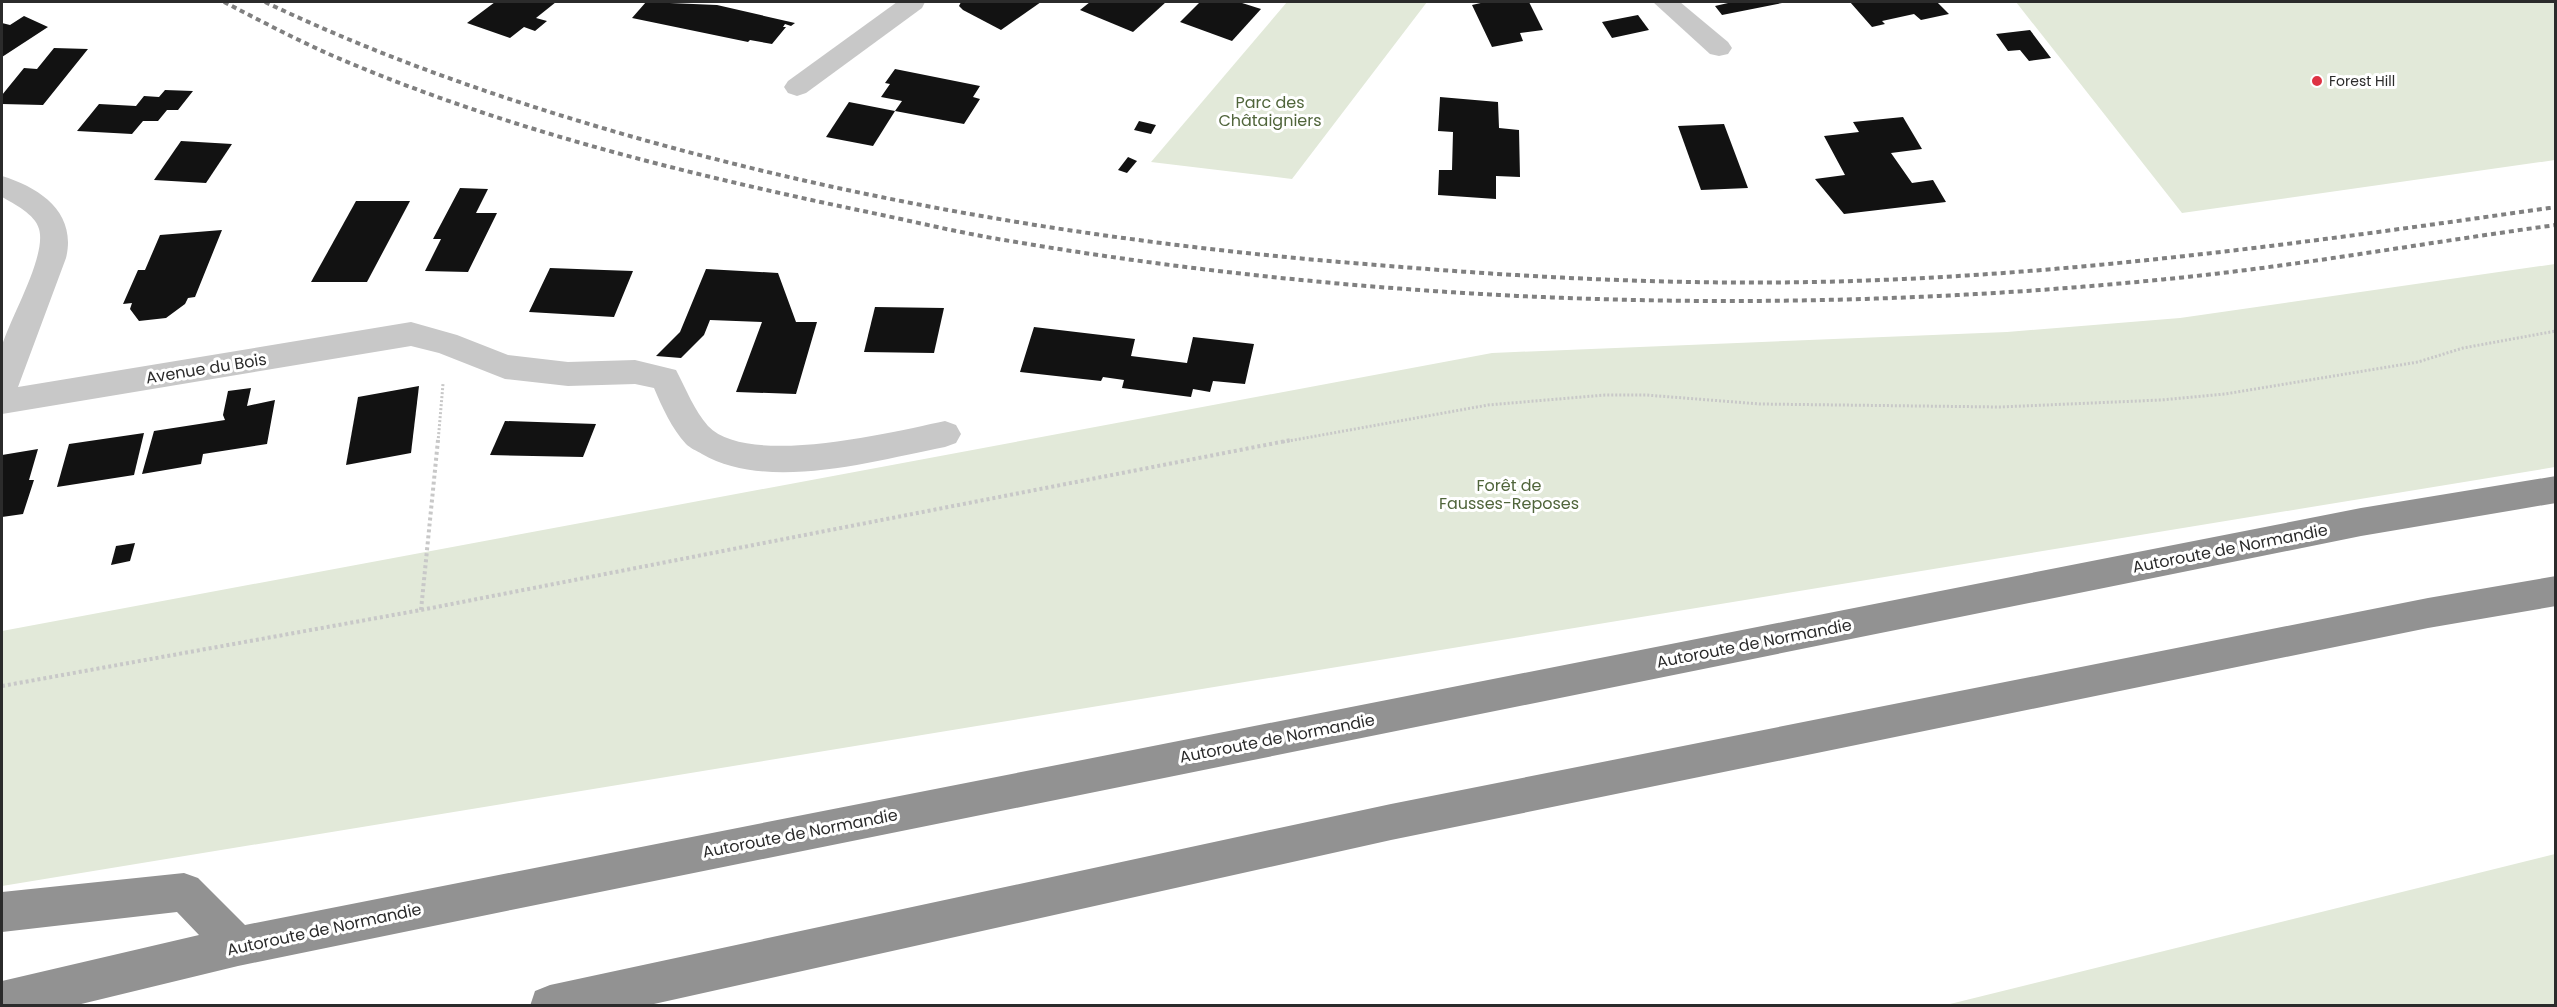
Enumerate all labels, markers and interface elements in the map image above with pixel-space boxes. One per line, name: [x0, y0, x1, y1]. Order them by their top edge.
place label: Forest Hill: [2329, 71, 2395, 91]
marker: Forest Hill: [2310, 74, 2324, 88]
park label: Parc des Châtaigniers: [1218, 91, 1322, 132]
street label: Avenue du Bois: [144, 348, 268, 389]
park label: Forêt de Fausses-Reposes: [1439, 474, 1579, 515]
street label: Autoroute de Normandie: [2131, 518, 2330, 579]
street label: Autoroute de Normandie: [1655, 613, 1854, 674]
street label: Autoroute de Normandie: [1178, 708, 1377, 769]
street label: Autoroute de Normandie: [701, 803, 900, 864]
street label: Autoroute de Normandie: [225, 898, 424, 961]

